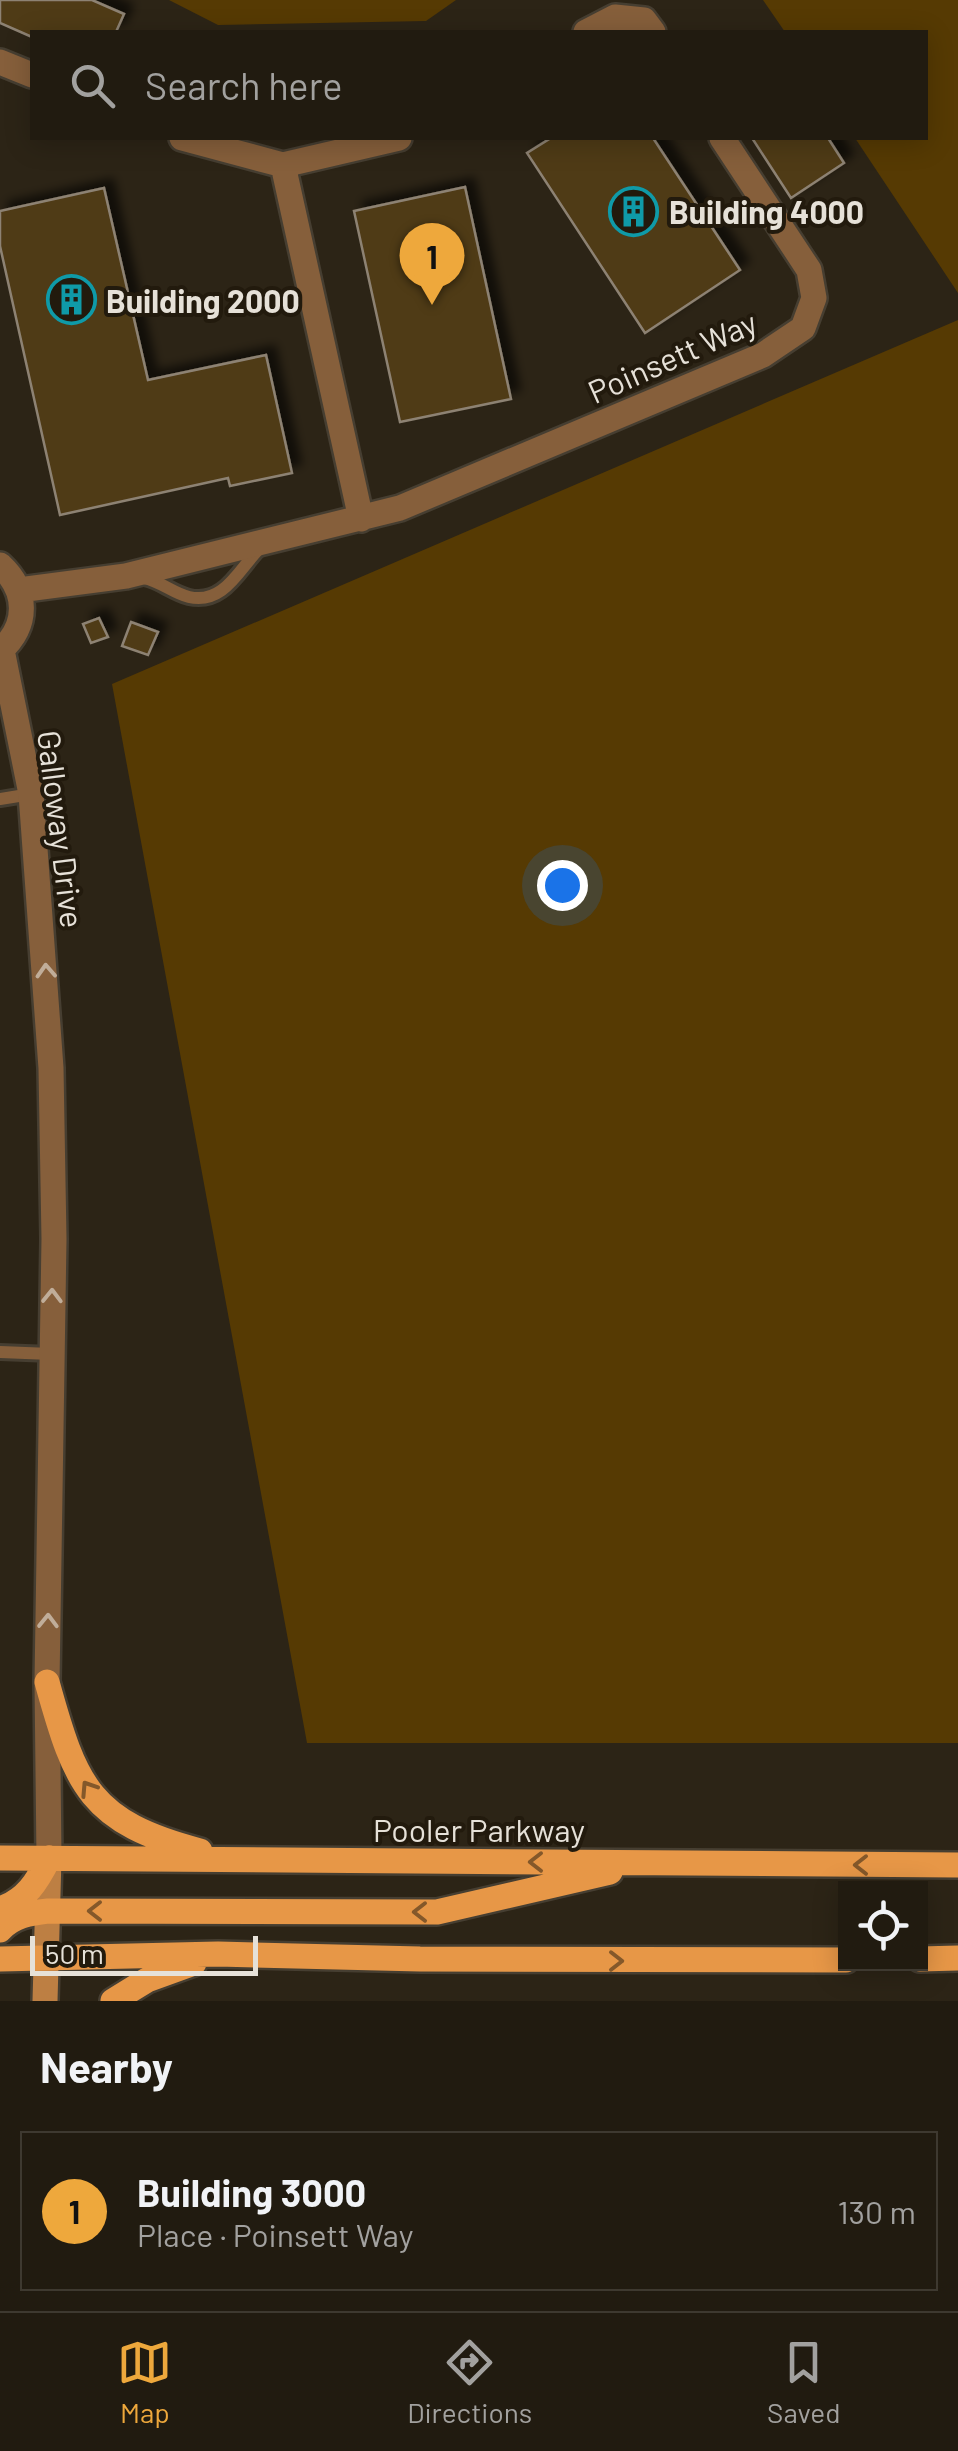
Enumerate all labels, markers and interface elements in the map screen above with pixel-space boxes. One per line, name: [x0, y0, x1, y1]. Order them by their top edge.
search box: [30, 30, 928, 140]
icon: search: [65, 58, 120, 113]
text: Search here: [145, 62, 343, 108]
building icon: Building 4000: [608, 185, 660, 237]
place label: Building 4000: [669, 192, 864, 230]
pin: 1: [400, 222, 464, 305]
building icon: Building 2000: [45, 274, 97, 326]
place label: Building 2000: [106, 281, 300, 319]
street label: Poinsett Way: [582, 302, 762, 410]
street label: Galloway Drive: [31, 728, 93, 930]
your location: [537, 860, 588, 911]
one-way arrow: [36, 963, 57, 979]
one-way arrow: [42, 1287, 63, 1303]
one-way arrow: [37, 1612, 59, 1628]
one-way arrow: [82, 1780, 101, 1798]
street label: Pooler Parkway: [373, 1810, 585, 1848]
one-way arrow: [527, 1851, 542, 1873]
one-way arrow: [852, 1854, 868, 1875]
map controls: [838, 1881, 928, 1971]
button: locate: [838, 1881, 928, 1971]
one-way arrow: [86, 1900, 102, 1922]
one-way arrow: [411, 1901, 426, 1923]
scale bar: [30, 1931, 258, 1976]
text: 50 m: [45, 1936, 104, 1970]
one-way arrow: [608, 1950, 624, 1972]
text: Nearby: [40, 2041, 173, 2091]
text: Building 3000: [137, 2169, 366, 2215]
text: 1: [69, 2192, 80, 2230]
text: 130 m: [837, 2192, 916, 2230]
text: Place · Poinsett Way: [137, 2215, 413, 2253]
tab: Map: [117, 2335, 172, 2429]
tab: Directions: [407, 2335, 532, 2429]
tab: Saved: [767, 2335, 841, 2429]

